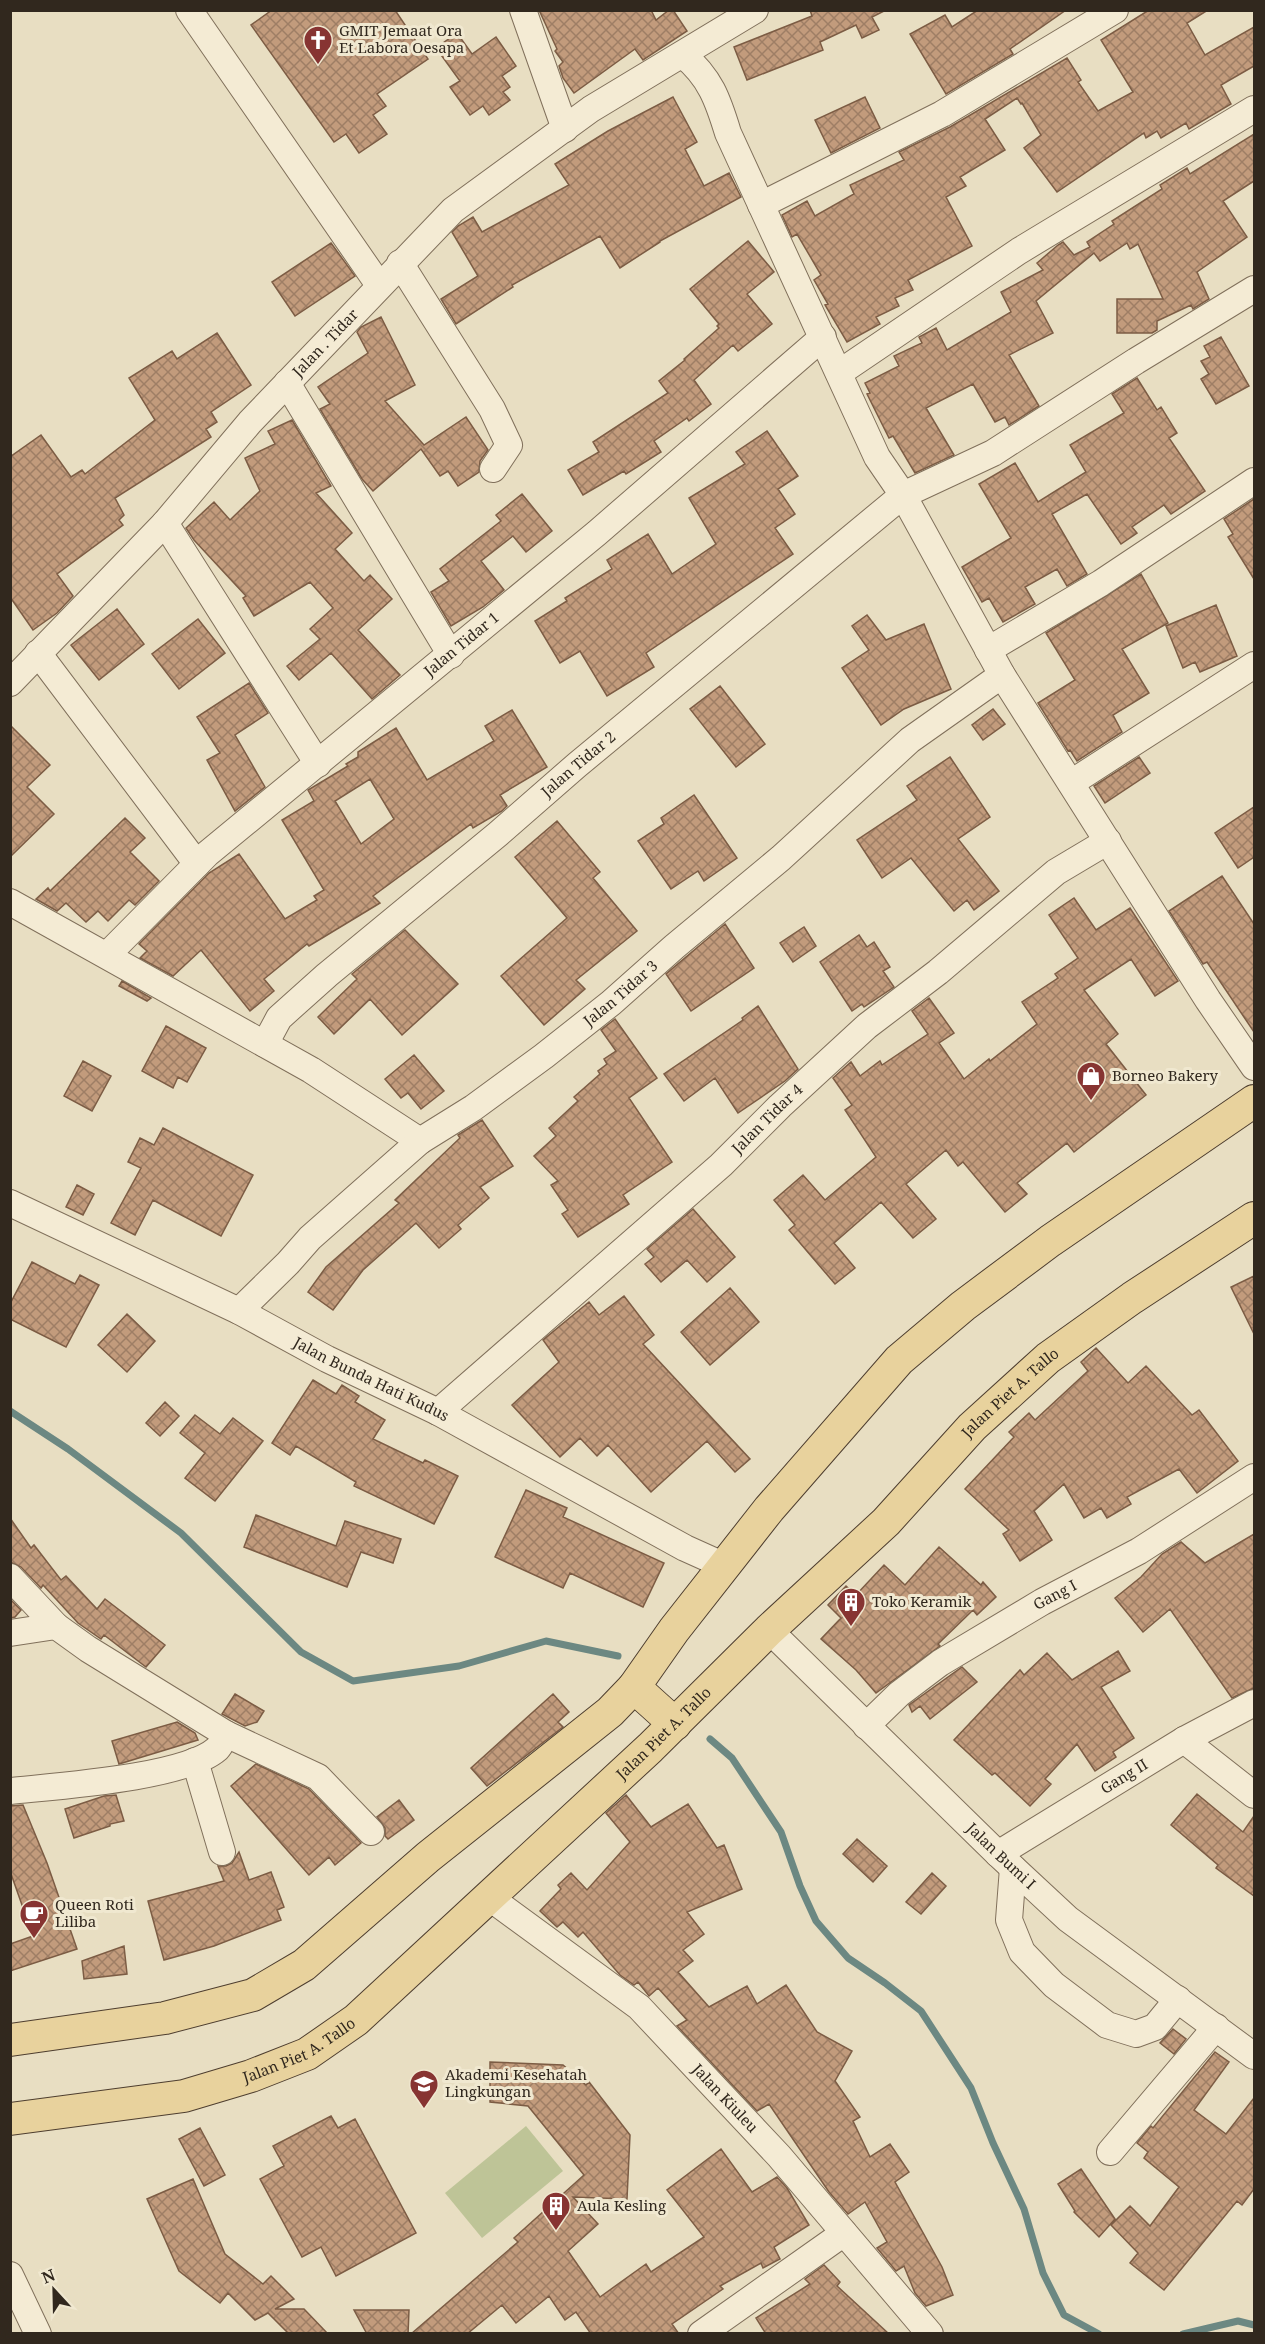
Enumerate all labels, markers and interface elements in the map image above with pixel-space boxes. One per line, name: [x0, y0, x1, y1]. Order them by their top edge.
place label: GMIT Jemaat Ora Et Labora Oesapa: [339, 20, 464, 57]
church icon: GMIT Jemaat Ora Et Labora Oesapa: [302, 24, 334, 66]
street label: Jalan . Tidar: [287, 304, 362, 381]
street label: Jalan Tidar 1: [419, 607, 503, 681]
street label: Jalan Tidar 2: [536, 726, 619, 802]
street label: Jalan Tidar 3: [578, 955, 661, 1031]
shop icon: Borneo Bakery: [1075, 1060, 1107, 1102]
place label: Borneo Bakery: [1112, 1065, 1219, 1085]
street label: Jalan Tidar 4: [726, 1079, 807, 1158]
street label: Jalan Bunda Hati Kudus: [290, 1331, 453, 1425]
street label: Jalan Piet A. Tallo: [956, 1343, 1062, 1442]
street label: Gang I: [1029, 1575, 1080, 1614]
building icon: Toko Keramik: [835, 1586, 867, 1628]
place label: Toko Keramik: [872, 1591, 972, 1611]
street label: Jalan Piet A. Tallo: [611, 1682, 715, 1784]
street label: Gang II: [1096, 1754, 1151, 1798]
street label: Jalan Bumi I: [962, 1817, 1041, 1893]
place label: Queen Roti Liliba: [55, 1894, 134, 1931]
cafe icon: Queen Roti Liliba: [18, 1898, 50, 1940]
street label: Jalan Piet A. Tallo: [239, 2013, 359, 2087]
street label: Jalan Kiuleu: [688, 2058, 763, 2137]
place label: Akademi Kesehatah Lingkungan: [445, 2064, 588, 2101]
school or university icon: Akademi Kesehatah Lingkungan: [408, 2068, 440, 2110]
building icon: Aula Kesling: [540, 2190, 572, 2232]
place label: Aula Kesling: [577, 2195, 666, 2215]
north arrow: [24, 2260, 84, 2320]
text: N: [38, 2263, 59, 2289]

